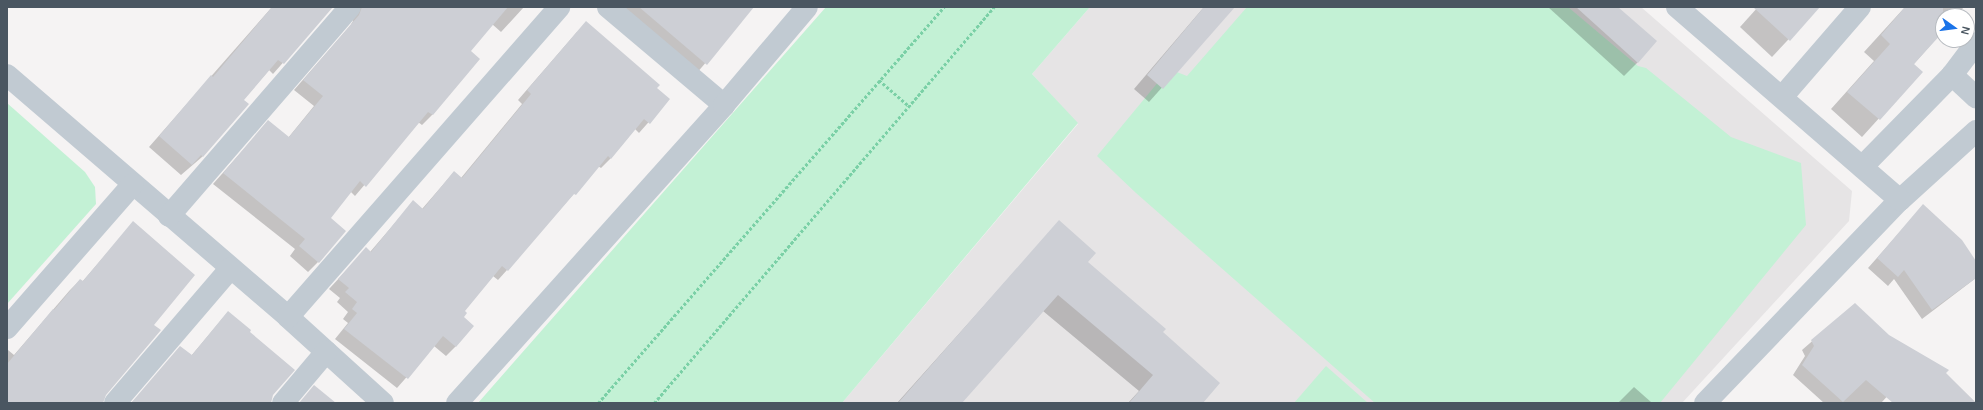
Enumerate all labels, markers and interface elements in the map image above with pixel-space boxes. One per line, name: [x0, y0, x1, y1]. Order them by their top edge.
north arrow: [1935, 8, 1975, 48]
text: N: [1959, 25, 1972, 36]

